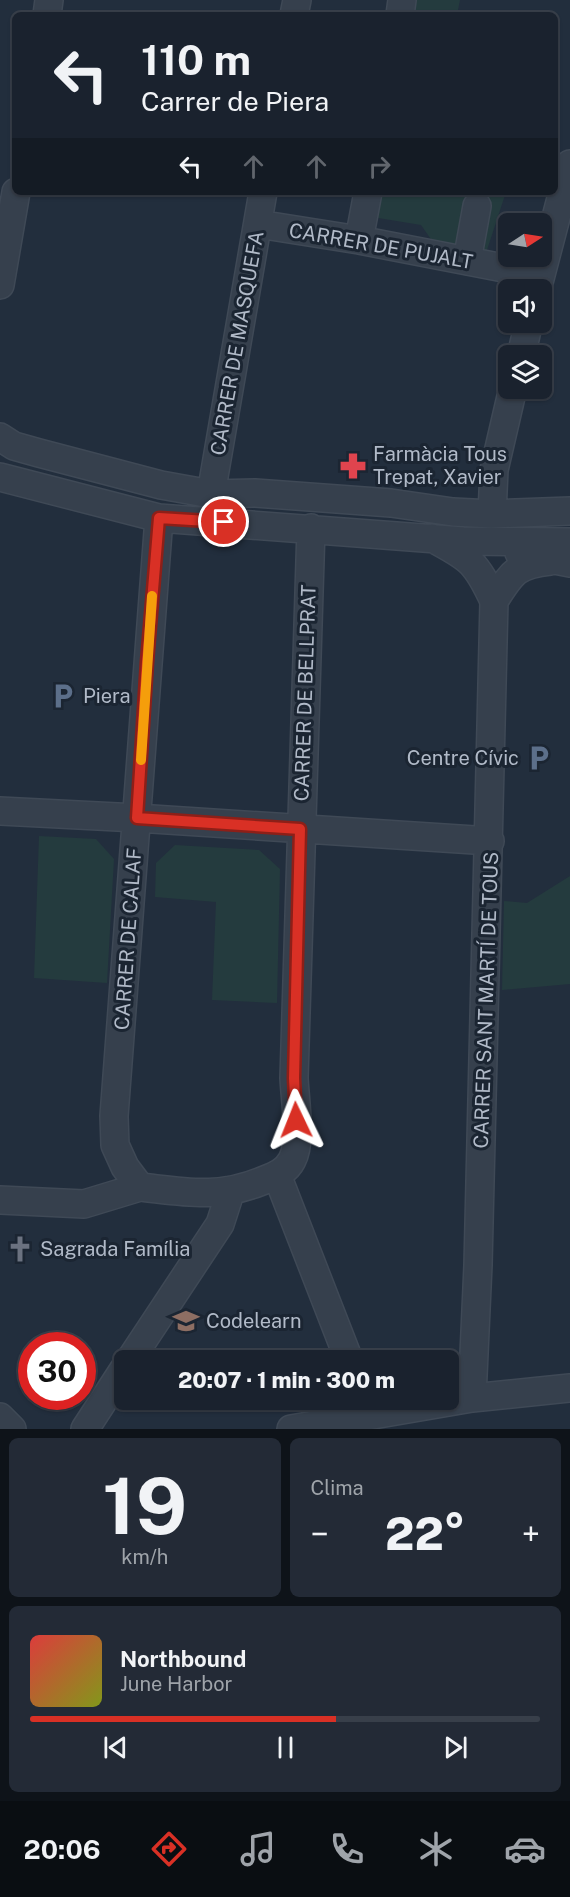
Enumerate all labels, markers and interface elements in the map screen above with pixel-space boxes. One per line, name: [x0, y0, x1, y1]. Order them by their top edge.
text: 110 m: [141, 35, 251, 84]
icon: left: [42, 36, 120, 114]
text: Carrer de Piera: [141, 85, 329, 117]
icon: left: [174, 150, 207, 183]
icon: ahead: [237, 150, 270, 183]
icon: ahead: [300, 150, 333, 183]
icon: right: [363, 150, 396, 183]
north arrow: [498, 213, 552, 267]
map controls: [498, 213, 552, 399]
street label: CARRER DE PUJALT: [287, 218, 475, 274]
street label: CARRER DE MASQUEFA: [205, 229, 269, 457]
button: sound: [498, 279, 552, 333]
button: layers: [498, 345, 552, 399]
place label: Farmàcia Tous Trepat, Xavier: [373, 442, 507, 489]
pharmacy icon: Farmàcia Tous Trepat, Xavier: [338, 451, 368, 481]
pin: [198, 496, 249, 547]
icon: arrive: [207, 505, 240, 538]
street label: CARRER DE BELLPRAT: [289, 584, 321, 802]
parking icon: Piera: [48, 681, 78, 711]
place label: Piera: [83, 684, 131, 708]
parking icon: Centre Cívic: [524, 743, 554, 773]
place label: Centre Cívic: [407, 746, 519, 770]
street label: CARRER DE CALAF: [110, 847, 146, 1031]
street label: CARRER SANT MARTÍ DE TOUS: [468, 851, 503, 1149]
position arrow: [264, 1088, 328, 1152]
church icon: Sagrada Família: [5, 1234, 35, 1264]
place label: Sagrada Família: [40, 1237, 190, 1261]
school or university icon: Codelearn: [171, 1306, 201, 1336]
place label: Codelearn: [206, 1309, 301, 1333]
speed limit sign: 30: [18, 1332, 96, 1410]
text: 20:07 · 1 min · 300 m: [178, 1367, 395, 1393]
text: 19: [102, 1460, 187, 1552]
text: Clima: [311, 1476, 364, 1500]
text: 22°: [385, 1507, 465, 1560]
text: −: [311, 1515, 329, 1553]
text: +: [522, 1515, 540, 1553]
text: km/h: [121, 1545, 168, 1569]
text: Northbound: [120, 1646, 246, 1672]
text: June Harbor: [120, 1672, 232, 1696]
icon: previous: [99, 1731, 132, 1764]
icon: pause: [269, 1731, 302, 1764]
icon: next: [439, 1731, 472, 1764]
icon: directions: [148, 1828, 190, 1870]
icon: music: [237, 1828, 279, 1870]
icon: phone: [326, 1828, 368, 1870]
icon: climate: [415, 1828, 457, 1870]
icon: car: [504, 1828, 546, 1870]
text: 20:06: [24, 1833, 101, 1865]

